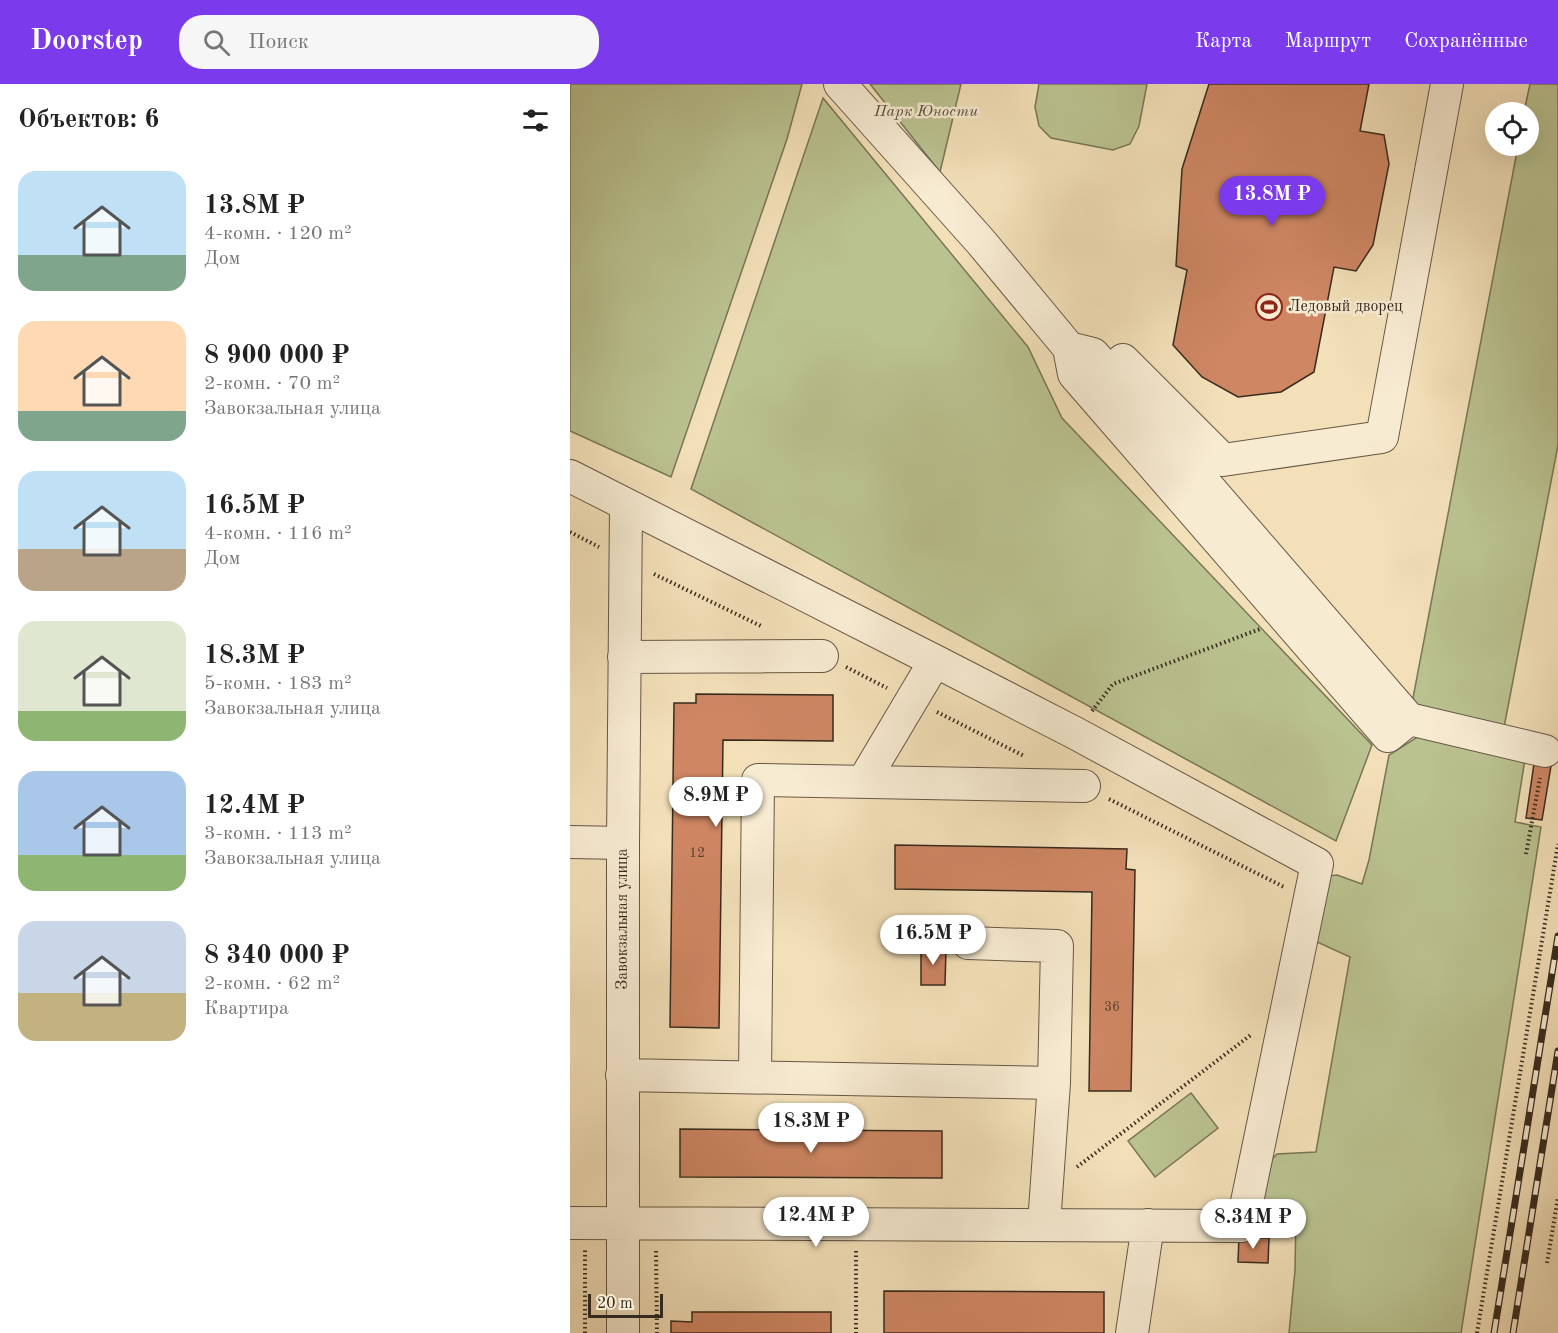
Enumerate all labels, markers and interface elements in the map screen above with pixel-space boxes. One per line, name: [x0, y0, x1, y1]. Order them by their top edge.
search box: [179, 15, 599, 69]
icon: search: [200, 26, 233, 59]
text: Doorstep: [30, 28, 143, 56]
text: Поиск: [248, 31, 309, 53]
text: Карта: [1195, 31, 1252, 52]
text: Маршрут: [1285, 31, 1371, 52]
text: Сохранённые: [1404, 31, 1528, 52]
map controls: [1485, 102, 1539, 156]
button: locate: [1485, 102, 1539, 156]
icon: filters: [519, 104, 552, 137]
park label: Парк Юности: [873, 104, 978, 120]
text: Объектов: 6: [18, 107, 159, 133]
pin: 13.8M ₽: [1217, 176, 1327, 227]
text: 13.8M ₽: [1233, 185, 1311, 205]
text: 13.8M ₽: [204, 193, 305, 219]
icon: home: [66, 195, 138, 267]
text: 4-комн. · 120 m²: [204, 224, 352, 244]
text: Дом: [204, 249, 240, 269]
sports icon: Ледовый дворец: [1254, 292, 1284, 322]
place label: Ледовый дворец: [1288, 299, 1403, 315]
text: 8 900 000 ₽: [204, 343, 350, 369]
icon: home: [66, 345, 138, 417]
text: 2-комн. · 70 m²: [204, 374, 340, 394]
text: Завокзальная улица: [204, 399, 381, 419]
text: 16.5M ₽: [204, 493, 305, 519]
icon: home: [66, 495, 138, 567]
text: 4-комн. · 116 m²: [204, 524, 352, 544]
text: Дом: [204, 549, 240, 569]
text: 18.3M ₽: [204, 643, 305, 669]
icon: home: [66, 645, 138, 717]
text: 5-комн. · 183 m²: [204, 674, 352, 694]
text: Завокзальная улица: [204, 699, 381, 719]
pin: 8.9M ₽: [667, 777, 765, 828]
text: 8.9M ₽: [683, 786, 749, 806]
text: 12.4M ₽: [204, 793, 305, 819]
icon: home: [66, 795, 138, 867]
text: 3-комн. · 113 m²: [204, 824, 352, 844]
house number: 12: [689, 846, 705, 860]
street label: Завокзальная улица: [615, 848, 631, 990]
text: Завокзальная улица: [204, 849, 381, 869]
pin: 16.5M ₽: [878, 915, 988, 966]
text: 16.5M ₽: [894, 924, 972, 944]
text: 8 340 000 ₽: [204, 943, 350, 969]
icon: home: [66, 945, 138, 1017]
text: 2-комн. · 62 m²: [204, 974, 340, 994]
text: Квартира: [204, 999, 289, 1019]
house number: 36: [1104, 1000, 1120, 1014]
pin: 18.3M ₽: [756, 1103, 866, 1154]
text: 18.3M ₽: [772, 1112, 850, 1132]
pin: 12.4M ₽: [761, 1197, 871, 1248]
pin: 8.34M ₽: [1198, 1199, 1308, 1250]
text: 12.4M ₽: [777, 1206, 855, 1226]
text: 8.34M ₽: [1214, 1208, 1292, 1228]
scale bar: [588, 1291, 663, 1318]
text: 20 m: [597, 1296, 633, 1312]

